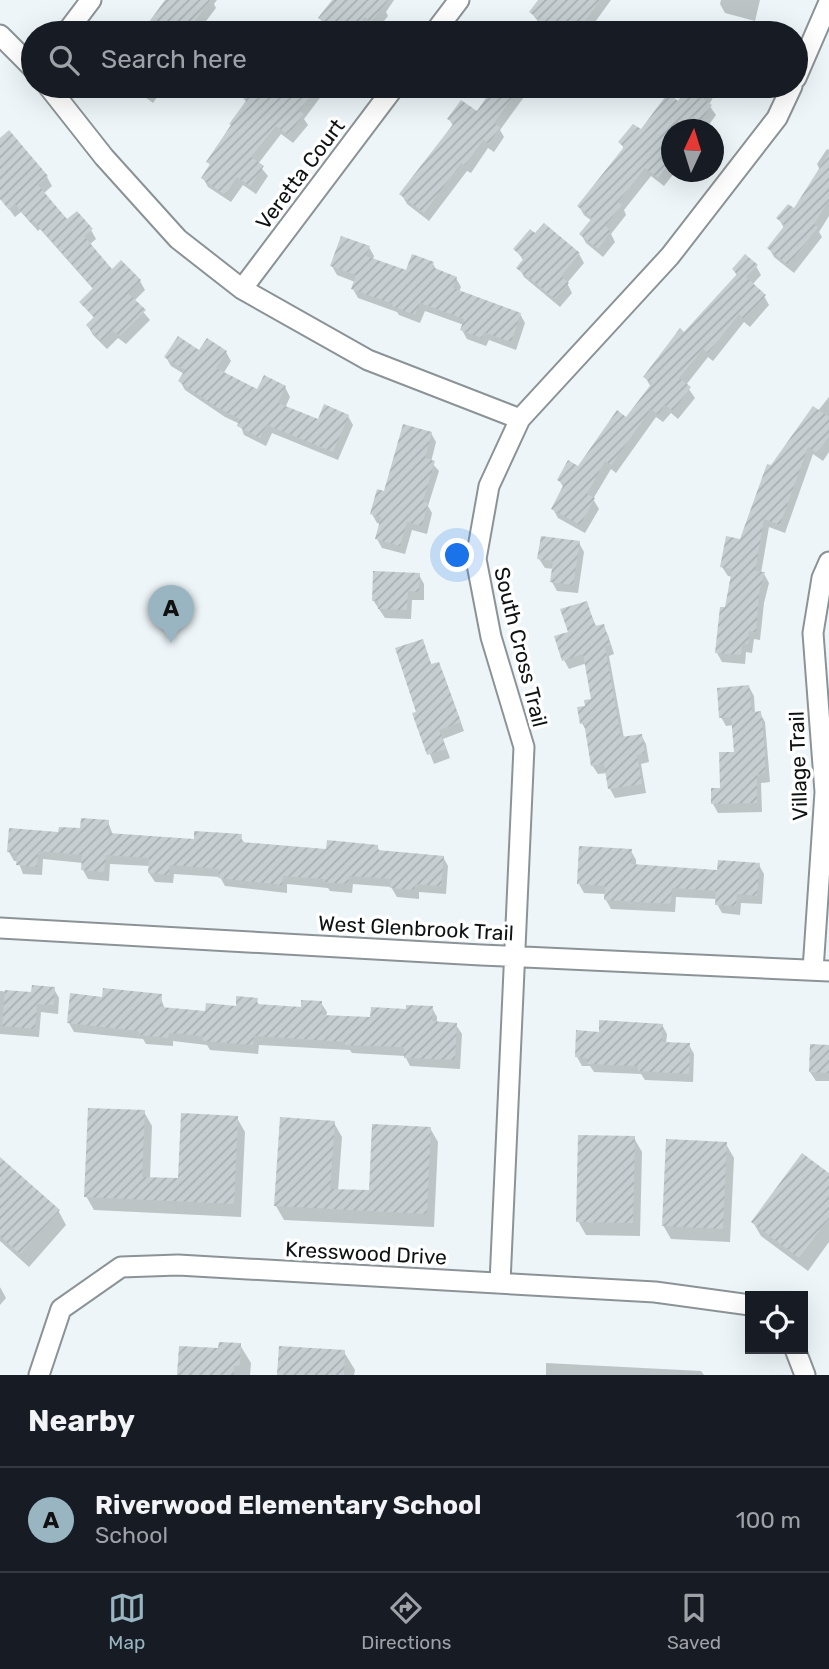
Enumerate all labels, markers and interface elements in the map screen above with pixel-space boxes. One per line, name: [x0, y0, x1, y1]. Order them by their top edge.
search box: [21, 21, 808, 98]
icon: search: [45, 41, 83, 79]
text: Search here: [101, 44, 247, 75]
street label: Veretta Court: [250, 114, 350, 234]
north arrow: [661, 119, 724, 182]
your location: [440, 538, 474, 572]
street label: South Cross Trail: [489, 565, 553, 729]
pin: A: [148, 585, 194, 643]
street label: Village Trail: [784, 711, 812, 821]
street label: West Glenbrook Trail: [318, 910, 514, 946]
street label: Kresswood Drive: [284, 1236, 448, 1270]
map controls: [745, 1291, 808, 1354]
button: locate: [745, 1291, 808, 1354]
text: Nearby: [28, 1403, 135, 1439]
text: Riverwood Elementary School: [95, 1490, 481, 1521]
text: A: [43, 1506, 59, 1534]
text: 100 m: [736, 1506, 801, 1534]
text: School: [95, 1521, 168, 1549]
tab: Map: [108, 1589, 146, 1654]
tab: Directions: [361, 1589, 451, 1654]
tab: Saved: [667, 1589, 721, 1654]

